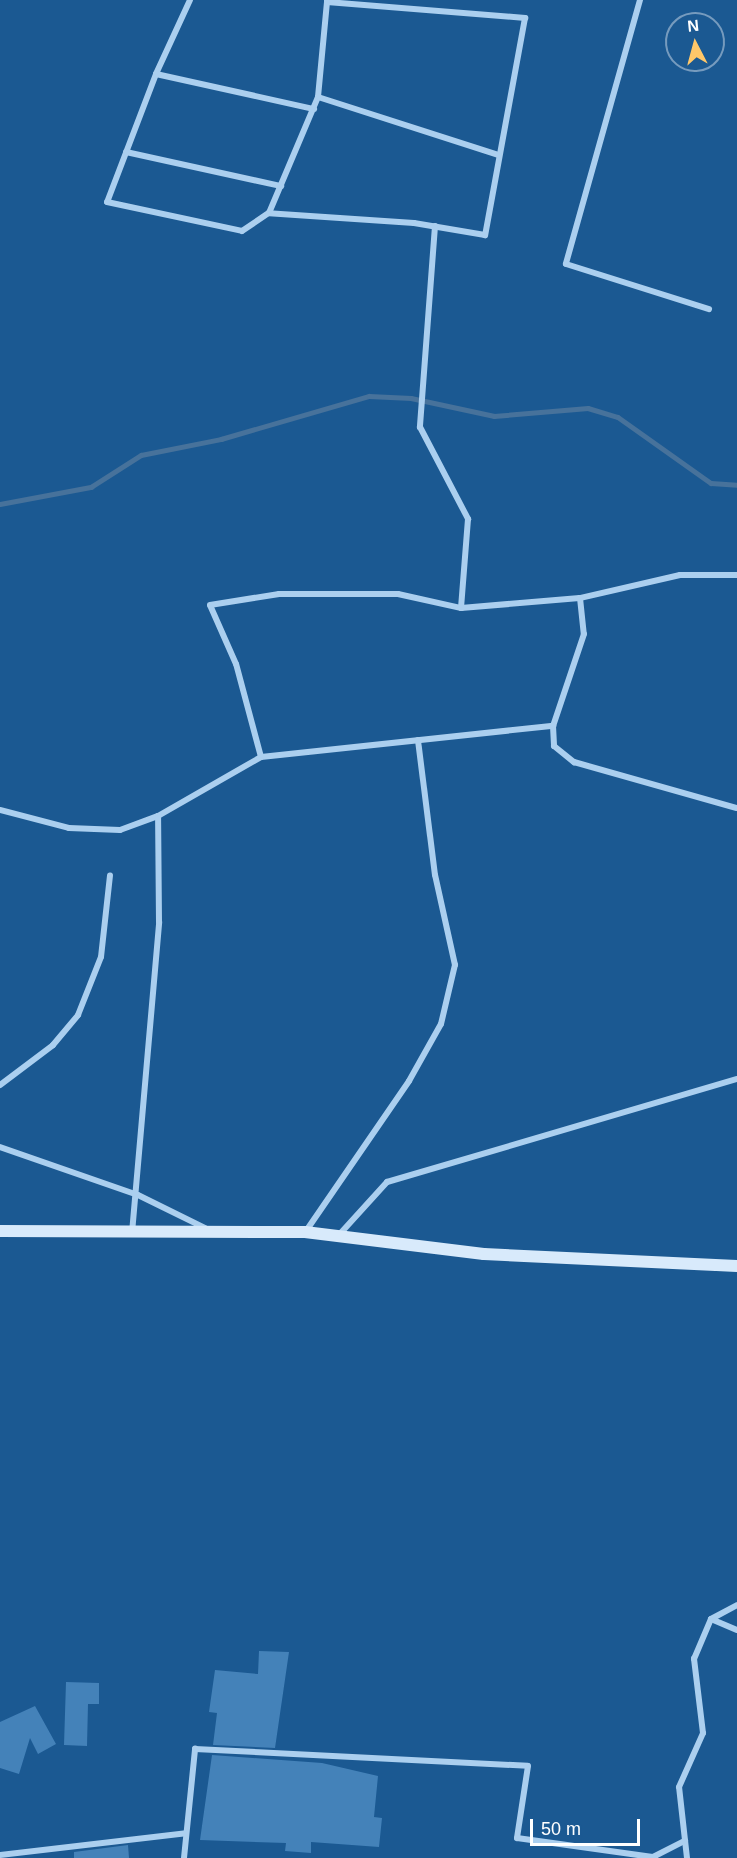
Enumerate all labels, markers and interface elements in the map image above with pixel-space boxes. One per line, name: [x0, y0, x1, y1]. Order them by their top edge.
north arrow: [665, 12, 725, 72]
text: N: [687, 17, 700, 35]
scale bar: [533, 1807, 642, 1845]
text: 50 m: [541, 1819, 581, 1839]

